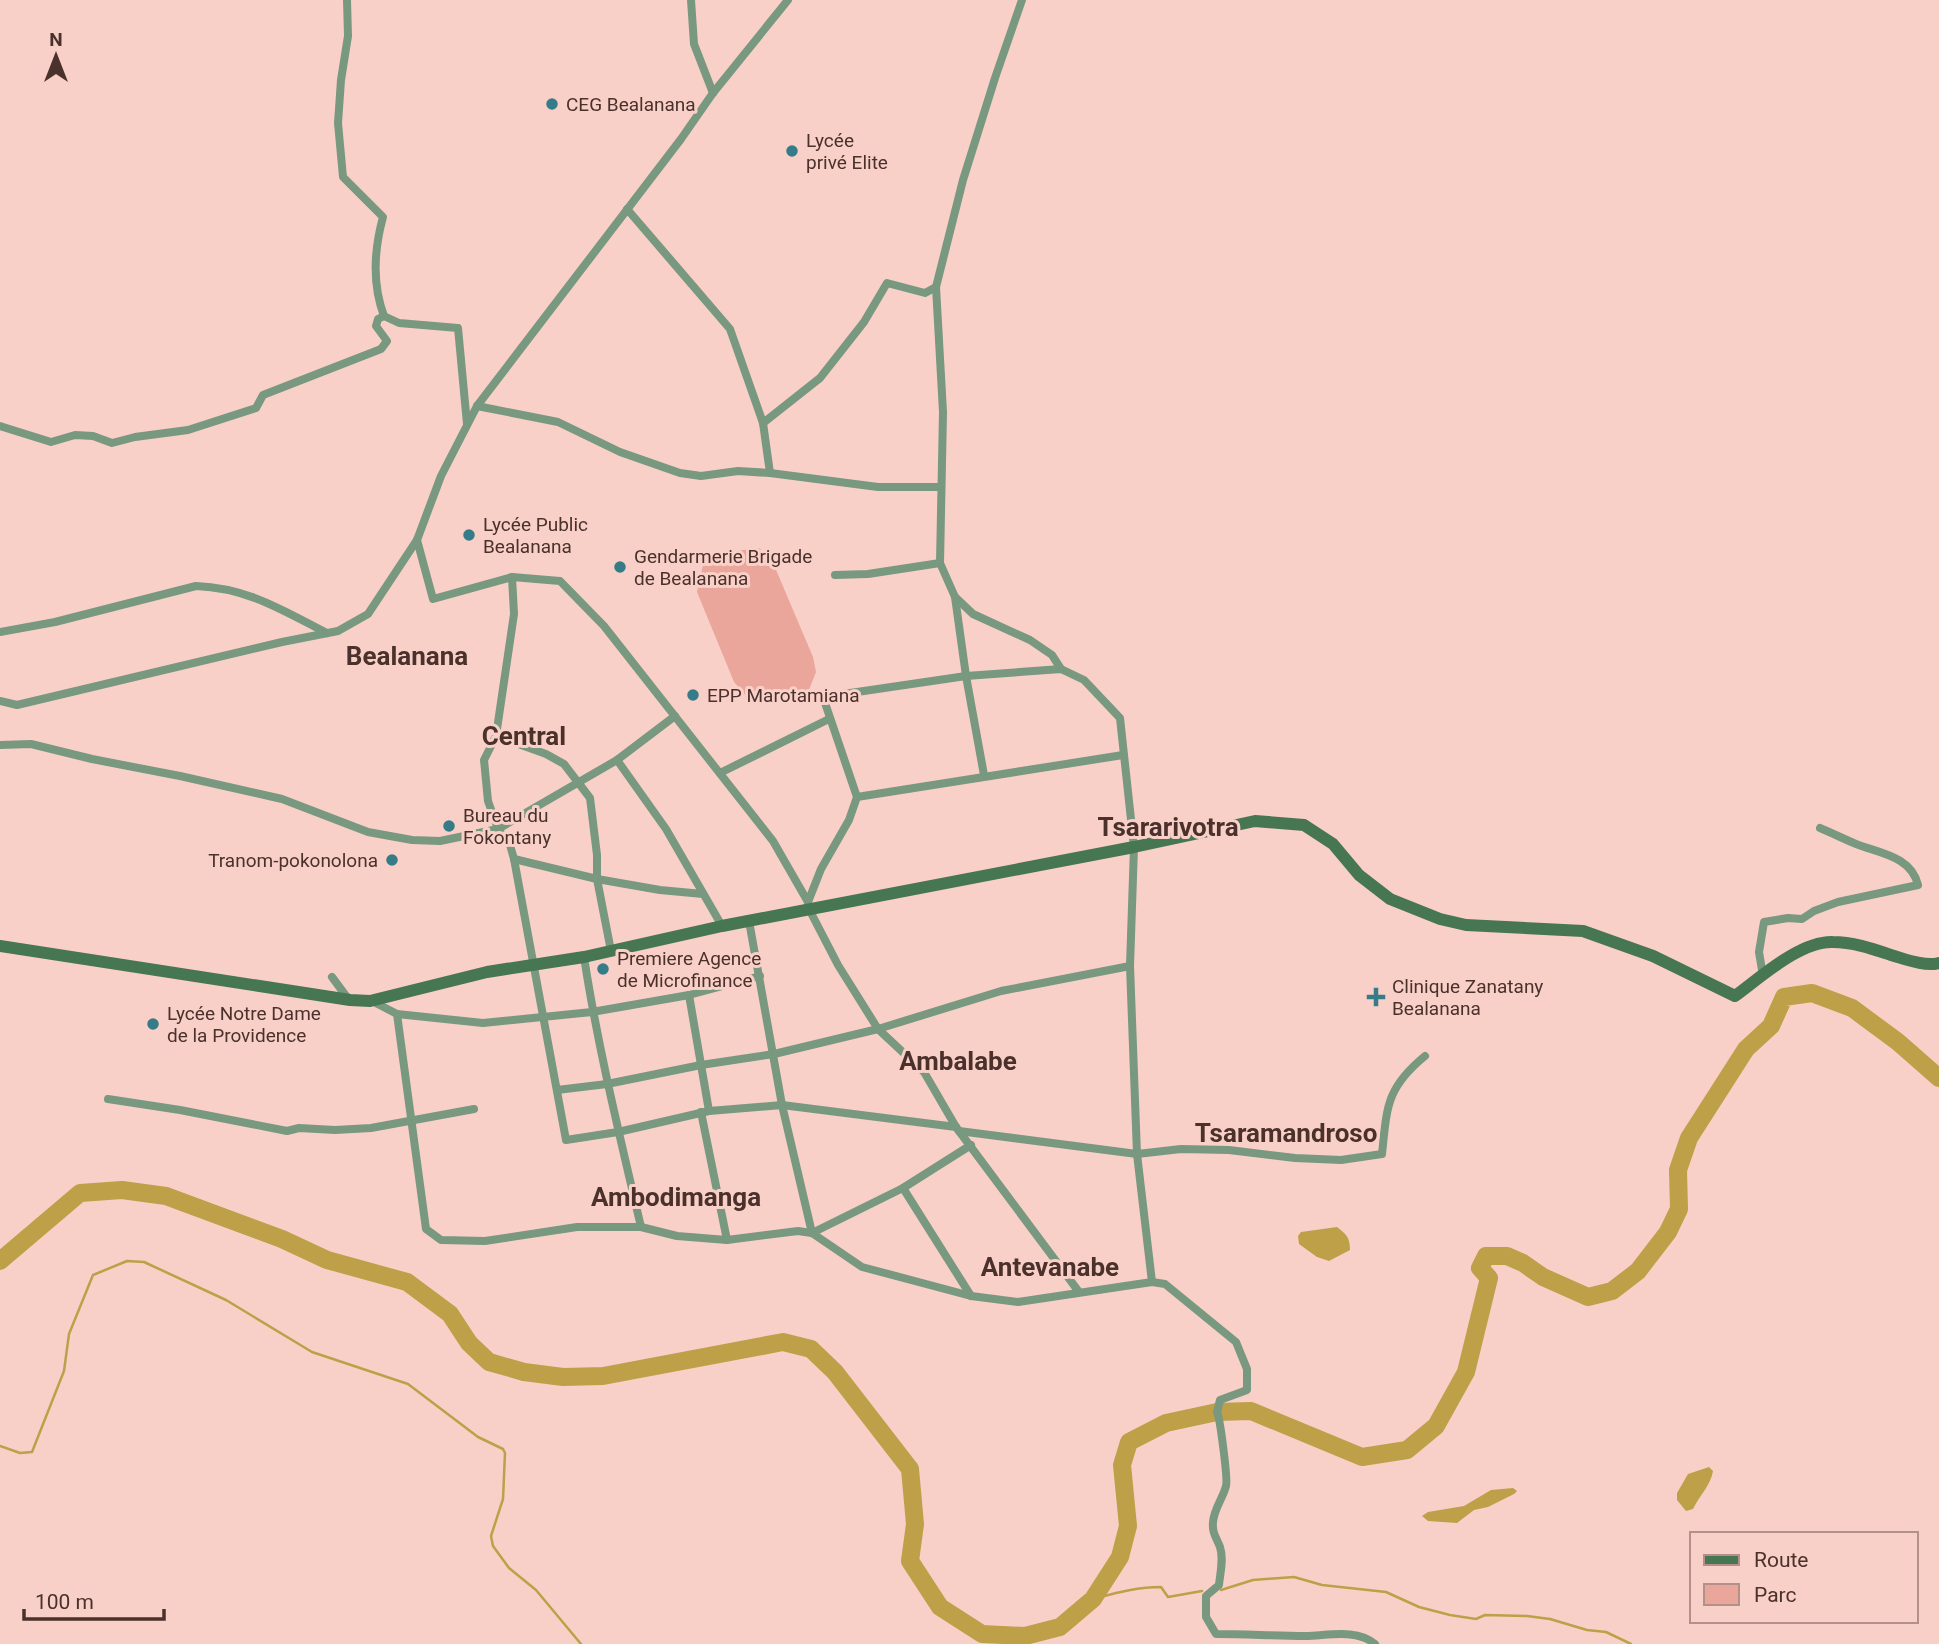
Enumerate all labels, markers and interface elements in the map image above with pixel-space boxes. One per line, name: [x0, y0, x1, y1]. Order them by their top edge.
north arrow: [21, 21, 91, 91]
text: N: [49, 28, 63, 51]
place label: CEG Bealanana: [566, 93, 696, 116]
marker: CEG Bealanana: [544, 96, 560, 112]
place label: Lycée privé Elite: [806, 129, 888, 174]
marker: Lycée privé Elite: [784, 143, 800, 159]
place label: Lycée Public Bealanana: [483, 513, 588, 558]
marker: Lycée Public Bealanana: [461, 527, 477, 543]
place label: Gendarmerie Brigade de Bealanana: [634, 545, 812, 590]
marker: Gendarmerie Brigade de Bealanana: [612, 559, 628, 575]
district label: Bealanana: [346, 641, 468, 671]
place label: EPP Marotamiana: [707, 684, 860, 707]
marker: EPP Marotamiana: [685, 687, 701, 703]
district label: Central: [482, 721, 566, 751]
place label: Bureau du Fokontany: [463, 804, 551, 849]
district label: Tsararivotra: [1097, 812, 1239, 842]
marker: Bureau du Fokontany: [441, 818, 457, 834]
place label: Tranom-pokonolona: [208, 849, 378, 872]
marker: Tranom-pokonolona: [384, 852, 400, 868]
place label: Premiere Agence de Microfinance: [617, 947, 761, 992]
marker: Premiere Agence de Microfinance: [595, 961, 611, 977]
place label: Clinique Zanatany Bealanana: [1392, 975, 1543, 1020]
marker: Clinique Zanatany Bealanana: [1366, 987, 1386, 1007]
place label: Lycée Notre Dame de la Providence: [167, 1002, 321, 1047]
marker: Lycée Notre Dame de la Providence: [145, 1016, 161, 1032]
district label: Ambalabe: [899, 1046, 1017, 1076]
district label: Tsaramandroso: [1195, 1118, 1377, 1148]
district label: Ambodimanga: [591, 1182, 761, 1212]
district label: Antevanabe: [981, 1252, 1119, 1282]
legend: [1690, 1532, 1918, 1623]
text: Route: [1754, 1548, 1809, 1572]
scale bar: [24, 1578, 164, 1622]
text: Parc: [1754, 1583, 1796, 1607]
text: 100 m: [35, 1590, 94, 1614]

